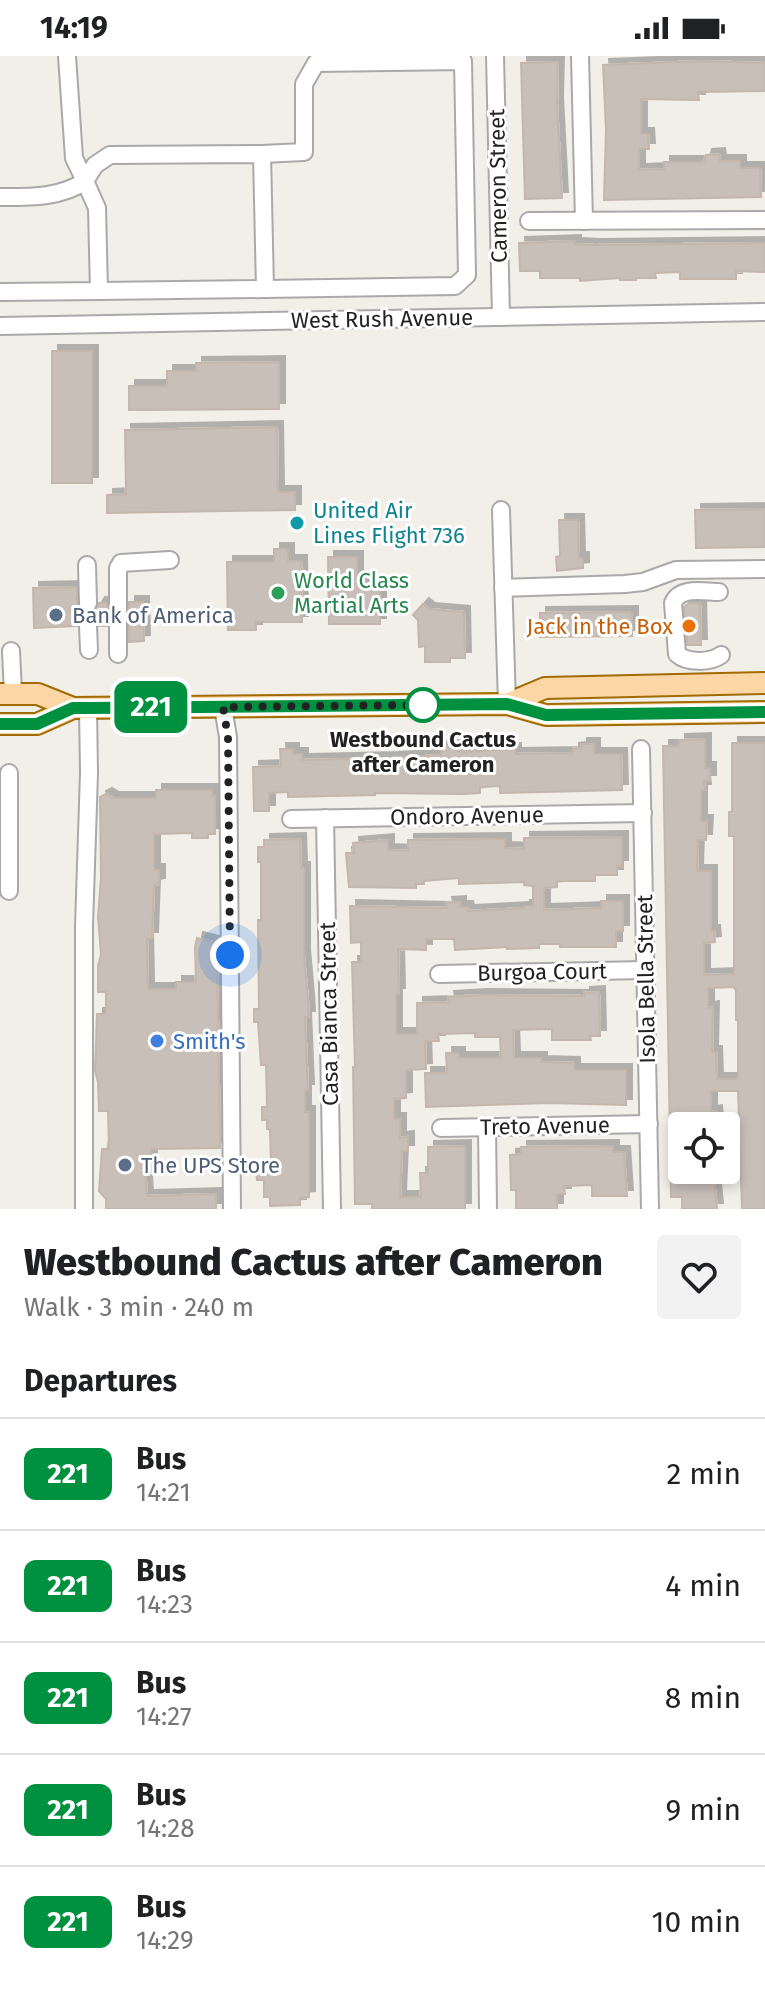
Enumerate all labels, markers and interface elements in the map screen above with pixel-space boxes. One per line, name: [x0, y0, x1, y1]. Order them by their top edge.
text: 14:19: [40, 10, 108, 46]
street label: Cameron Street: [483, 109, 513, 263]
street label: West Rush Avenue: [291, 304, 473, 334]
place label: United Air Lines Flight 736: [313, 497, 465, 549]
marker: United Air Lines Flight 736: [288, 514, 306, 532]
place label: World Class Martial Arts: [294, 567, 409, 619]
marker: World Class Martial Arts: [269, 584, 287, 602]
place label: Bank of America: [72, 602, 234, 629]
marker: Bank of America: [47, 606, 65, 624]
place label: Jack in the Box: [526, 613, 673, 640]
marker: Jack in the Box: [680, 617, 698, 635]
line badge: 221: [105, 681, 197, 733]
marker: Westbound Cactus after Cameron: [406, 688, 440, 722]
text: 221: [130, 690, 172, 723]
place label: Westbound Cactus after Cameron: [330, 726, 516, 778]
street label: Ondoro Avenue: [390, 801, 544, 831]
street label: Isola Bella Street: [631, 894, 661, 1064]
street label: Casa Bianca Street: [314, 922, 344, 1106]
your location: [210, 935, 250, 975]
street label: Burgoa Court: [477, 957, 607, 987]
place label: Smith's: [173, 1028, 246, 1055]
marker: Smith's: [148, 1032, 166, 1050]
street label: Treto Avenue: [480, 1111, 610, 1141]
map controls: [668, 1112, 740, 1184]
button: locate: [668, 1112, 740, 1184]
place label: The UPS Store: [141, 1152, 280, 1179]
marker: The UPS Store: [116, 1156, 134, 1174]
button: heart: [657, 1235, 741, 1319]
text: Westbound Cactus after Cameron: [24, 1239, 603, 1285]
text: Walk · 3 min · 240 m: [24, 1292, 254, 1323]
text: Departures: [24, 1363, 177, 1399]
text: Bus: [136, 1441, 186, 1477]
text: 2 min: [666, 1456, 741, 1492]
text: 221: [47, 1457, 89, 1490]
text: 14:21: [136, 1477, 191, 1508]
text: Bus: [136, 1553, 186, 1589]
text: 4 min: [665, 1568, 741, 1604]
text: 221: [47, 1569, 89, 1602]
text: 14:23: [136, 1589, 193, 1620]
text: Bus: [136, 1665, 186, 1701]
text: 8 min: [665, 1680, 741, 1716]
text: 221: [47, 1681, 89, 1714]
text: 14:27: [136, 1701, 191, 1732]
text: Bus: [136, 1777, 186, 1813]
text: 9 min: [666, 1792, 741, 1828]
text: 221: [47, 1793, 89, 1826]
text: 14:28: [136, 1813, 195, 1844]
text: Bus: [136, 1889, 186, 1925]
text: 10 min: [652, 1904, 741, 1940]
text: 221: [47, 1905, 89, 1938]
text: 14:29: [136, 1925, 194, 1956]

